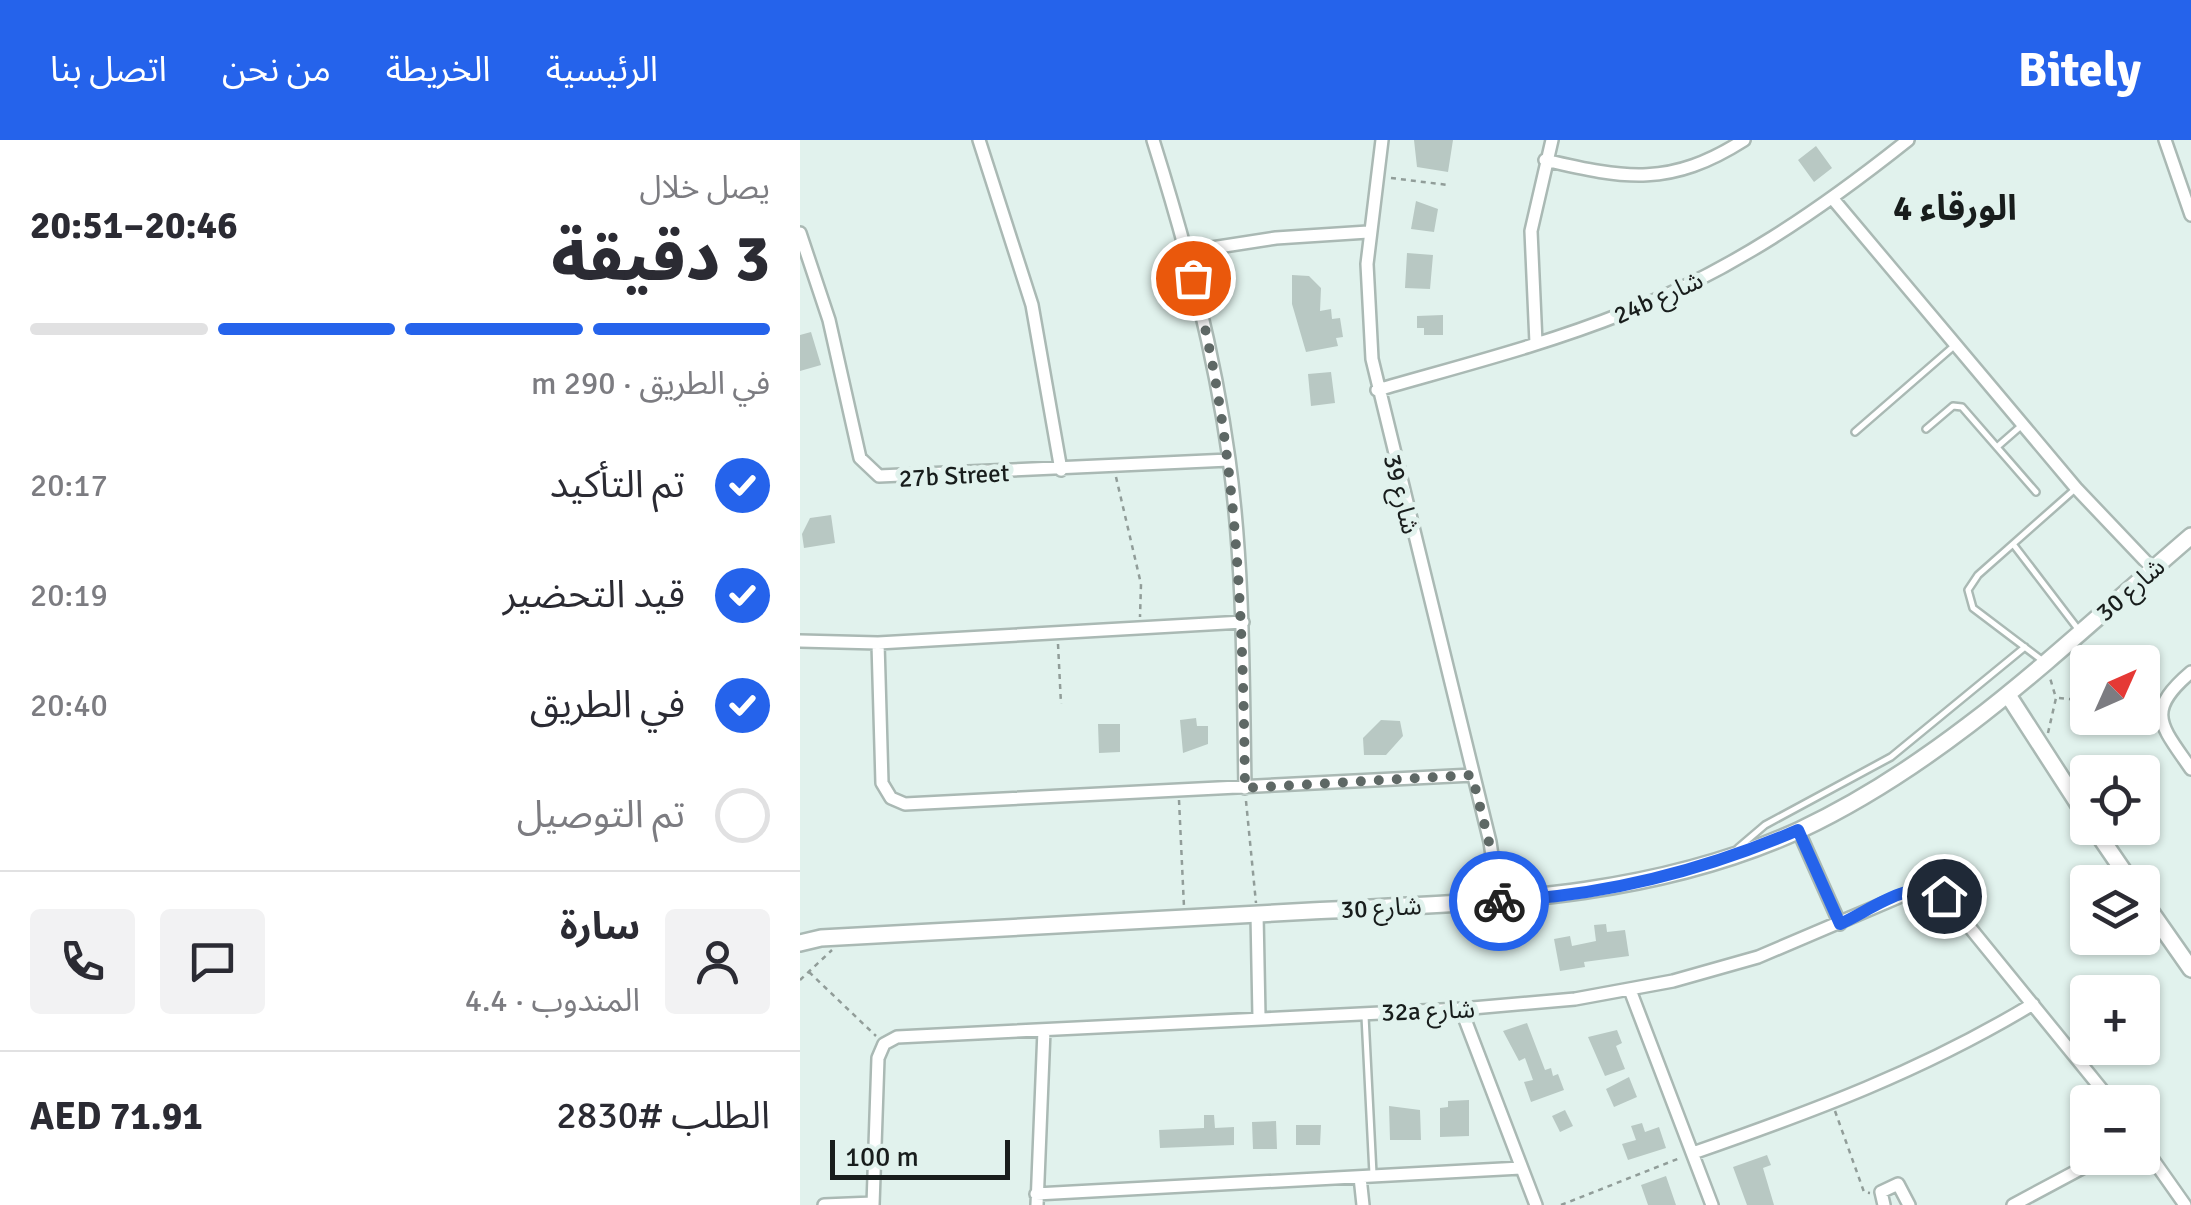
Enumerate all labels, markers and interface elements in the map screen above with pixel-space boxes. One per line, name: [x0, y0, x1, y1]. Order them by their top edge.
text: Bitely: [2018, 41, 2141, 100]
text: اتصل بنا: [50, 48, 167, 91]
text: من نحن: [222, 48, 331, 91]
text: الخريطة: [386, 48, 491, 91]
text: الرئيسية: [546, 48, 658, 91]
text: يصل خلال: [639, 168, 770, 207]
district label: الورقاء 4: [1893, 187, 2017, 230]
text: 20:46–20:51: [30, 202, 238, 249]
text: 3 دقيقة: [551, 219, 770, 299]
pin: [1151, 236, 1236, 321]
icon: bag: [1166, 251, 1221, 306]
street label: 24b شارع: [1609, 264, 1709, 334]
text: في الطريق · 290 m: [531, 364, 770, 403]
street label: شارع 39: [1374, 451, 1426, 538]
street label: 27b Street: [898, 457, 1010, 494]
icon: check: [715, 458, 770, 513]
text: تم التأكيد: [550, 461, 685, 508]
text: 20:17: [30, 466, 108, 505]
street label: شارع 30: [2089, 551, 2173, 630]
icon: check: [715, 568, 770, 623]
text: قيد التحضير: [503, 571, 685, 618]
text: 20:19: [30, 576, 108, 615]
north arrow: [2070, 645, 2160, 735]
map controls: [2070, 645, 2160, 1175]
icon: check: [715, 678, 770, 733]
text: في الطريق: [530, 681, 685, 728]
text: 20:40: [30, 686, 108, 725]
button: locate: [2070, 755, 2160, 845]
text: تم التوصيل: [517, 791, 685, 838]
courier: [1449, 851, 1549, 951]
pin: [1902, 854, 1987, 939]
button: layers: [2070, 865, 2160, 955]
icon: home: [1917, 869, 1972, 924]
icon: bike: [1472, 874, 1527, 929]
street label: شارع 30: [1340, 890, 1423, 928]
text: سارة: [560, 903, 640, 950]
button: phone: [30, 909, 135, 1014]
button: chat: [160, 909, 265, 1014]
button: person: [665, 909, 770, 1014]
button: +: [2070, 975, 2160, 1065]
text: المندوب · 4.4: [465, 981, 640, 1020]
street label: 32a شارع: [1381, 993, 1476, 1031]
button: −: [2070, 1085, 2160, 1175]
text: الطلب #2830: [556, 1092, 770, 1139]
text: AED 71.91: [30, 1093, 203, 1140]
scale bar: [830, 1135, 1010, 1180]
text: 100 m: [845, 1140, 919, 1174]

